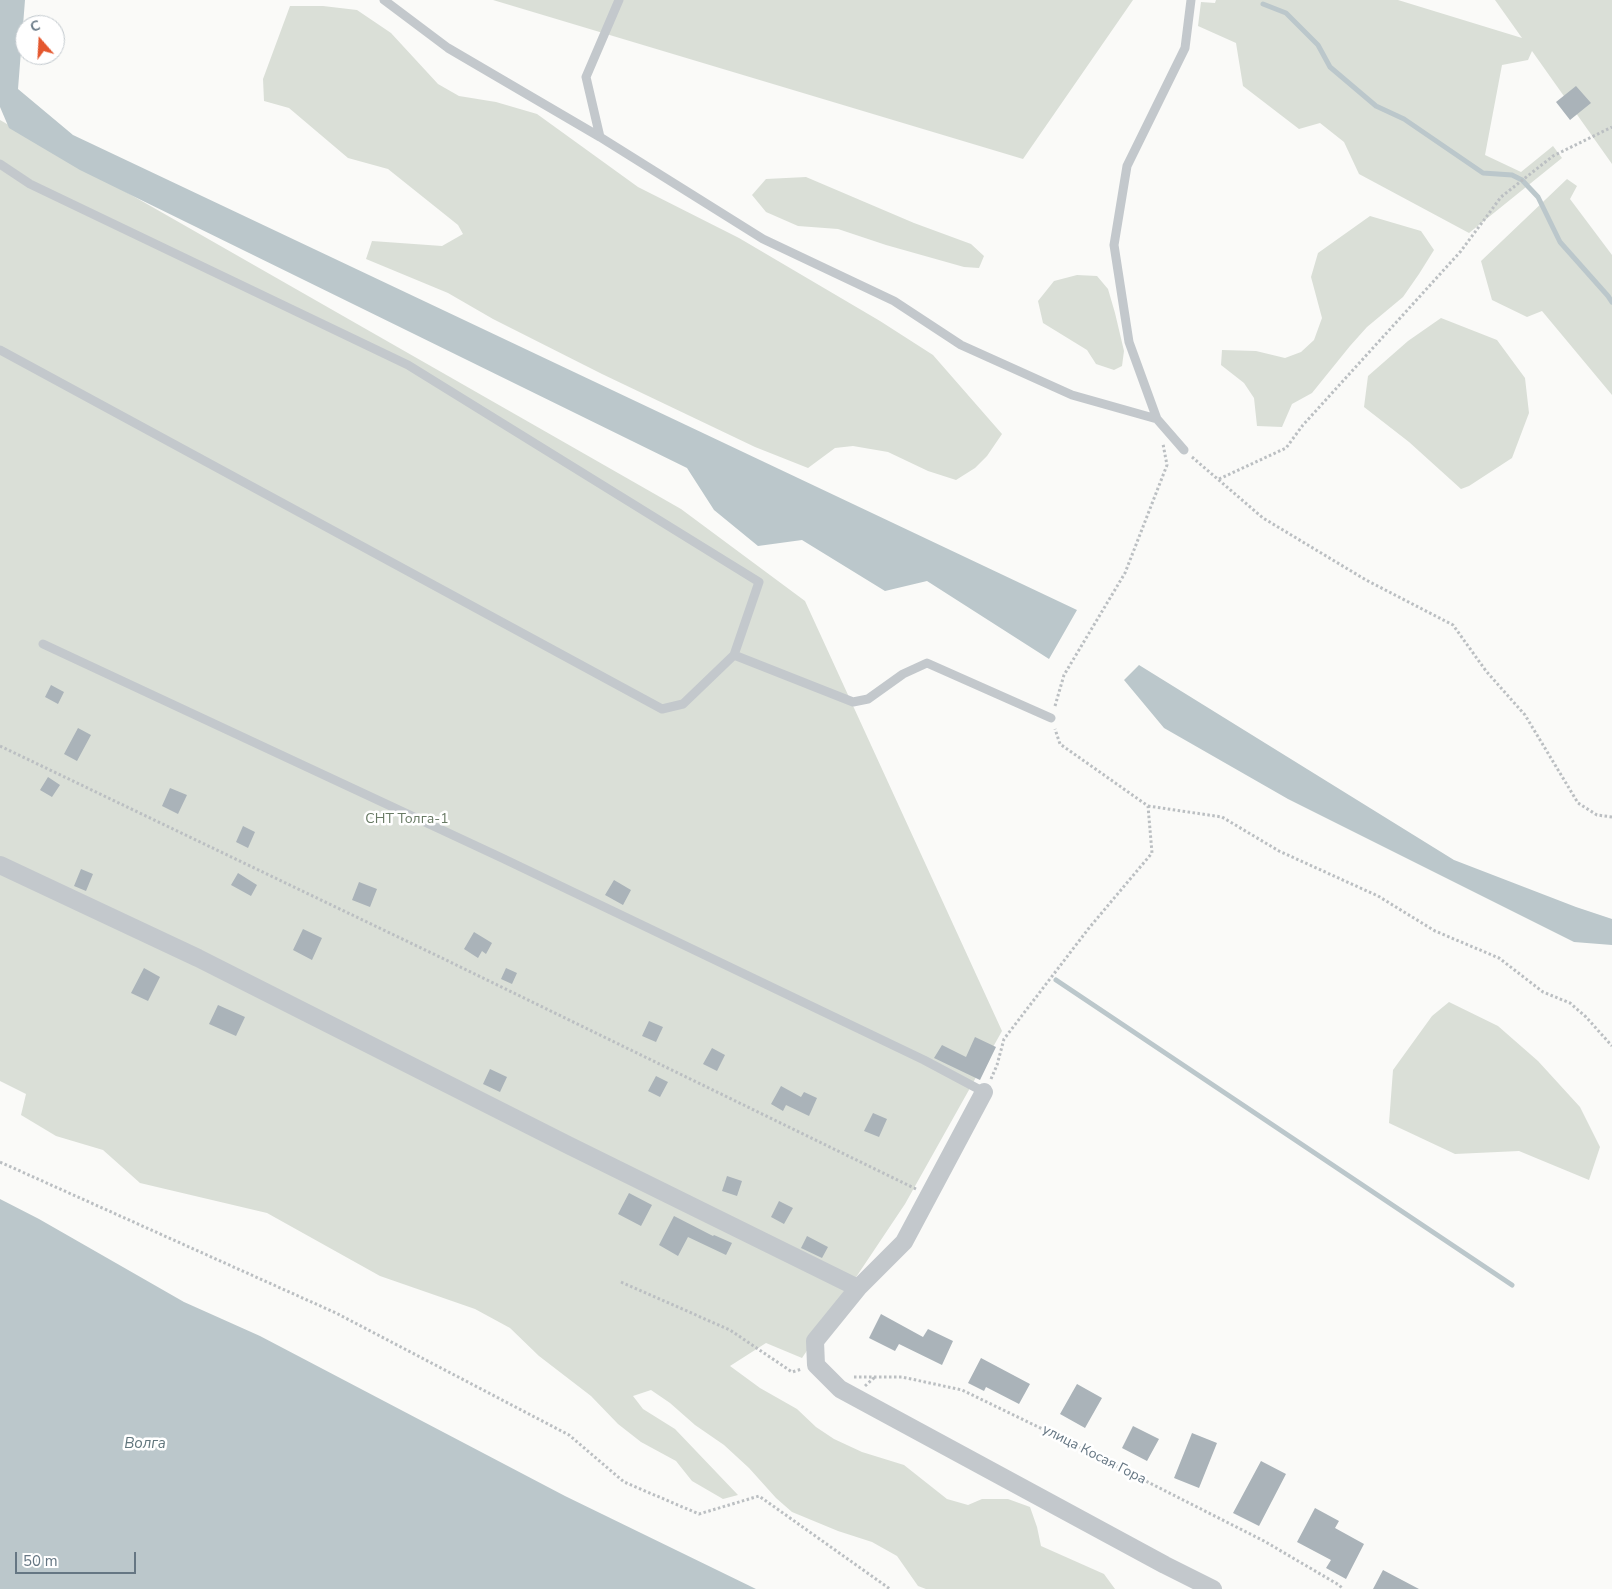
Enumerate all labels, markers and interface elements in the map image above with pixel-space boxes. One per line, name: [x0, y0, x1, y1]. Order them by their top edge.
north arrow: [15, 15, 65, 65]
text: С: [28, 16, 43, 37]
park label: СНТ Толга-1: [365, 812, 449, 828]
street label: улица Косая Гора: [1039, 1422, 1149, 1488]
water label: Волга: [124, 1435, 166, 1453]
scale bar: [18, 1542, 139, 1574]
text: 50 m: [23, 1551, 58, 1571]

